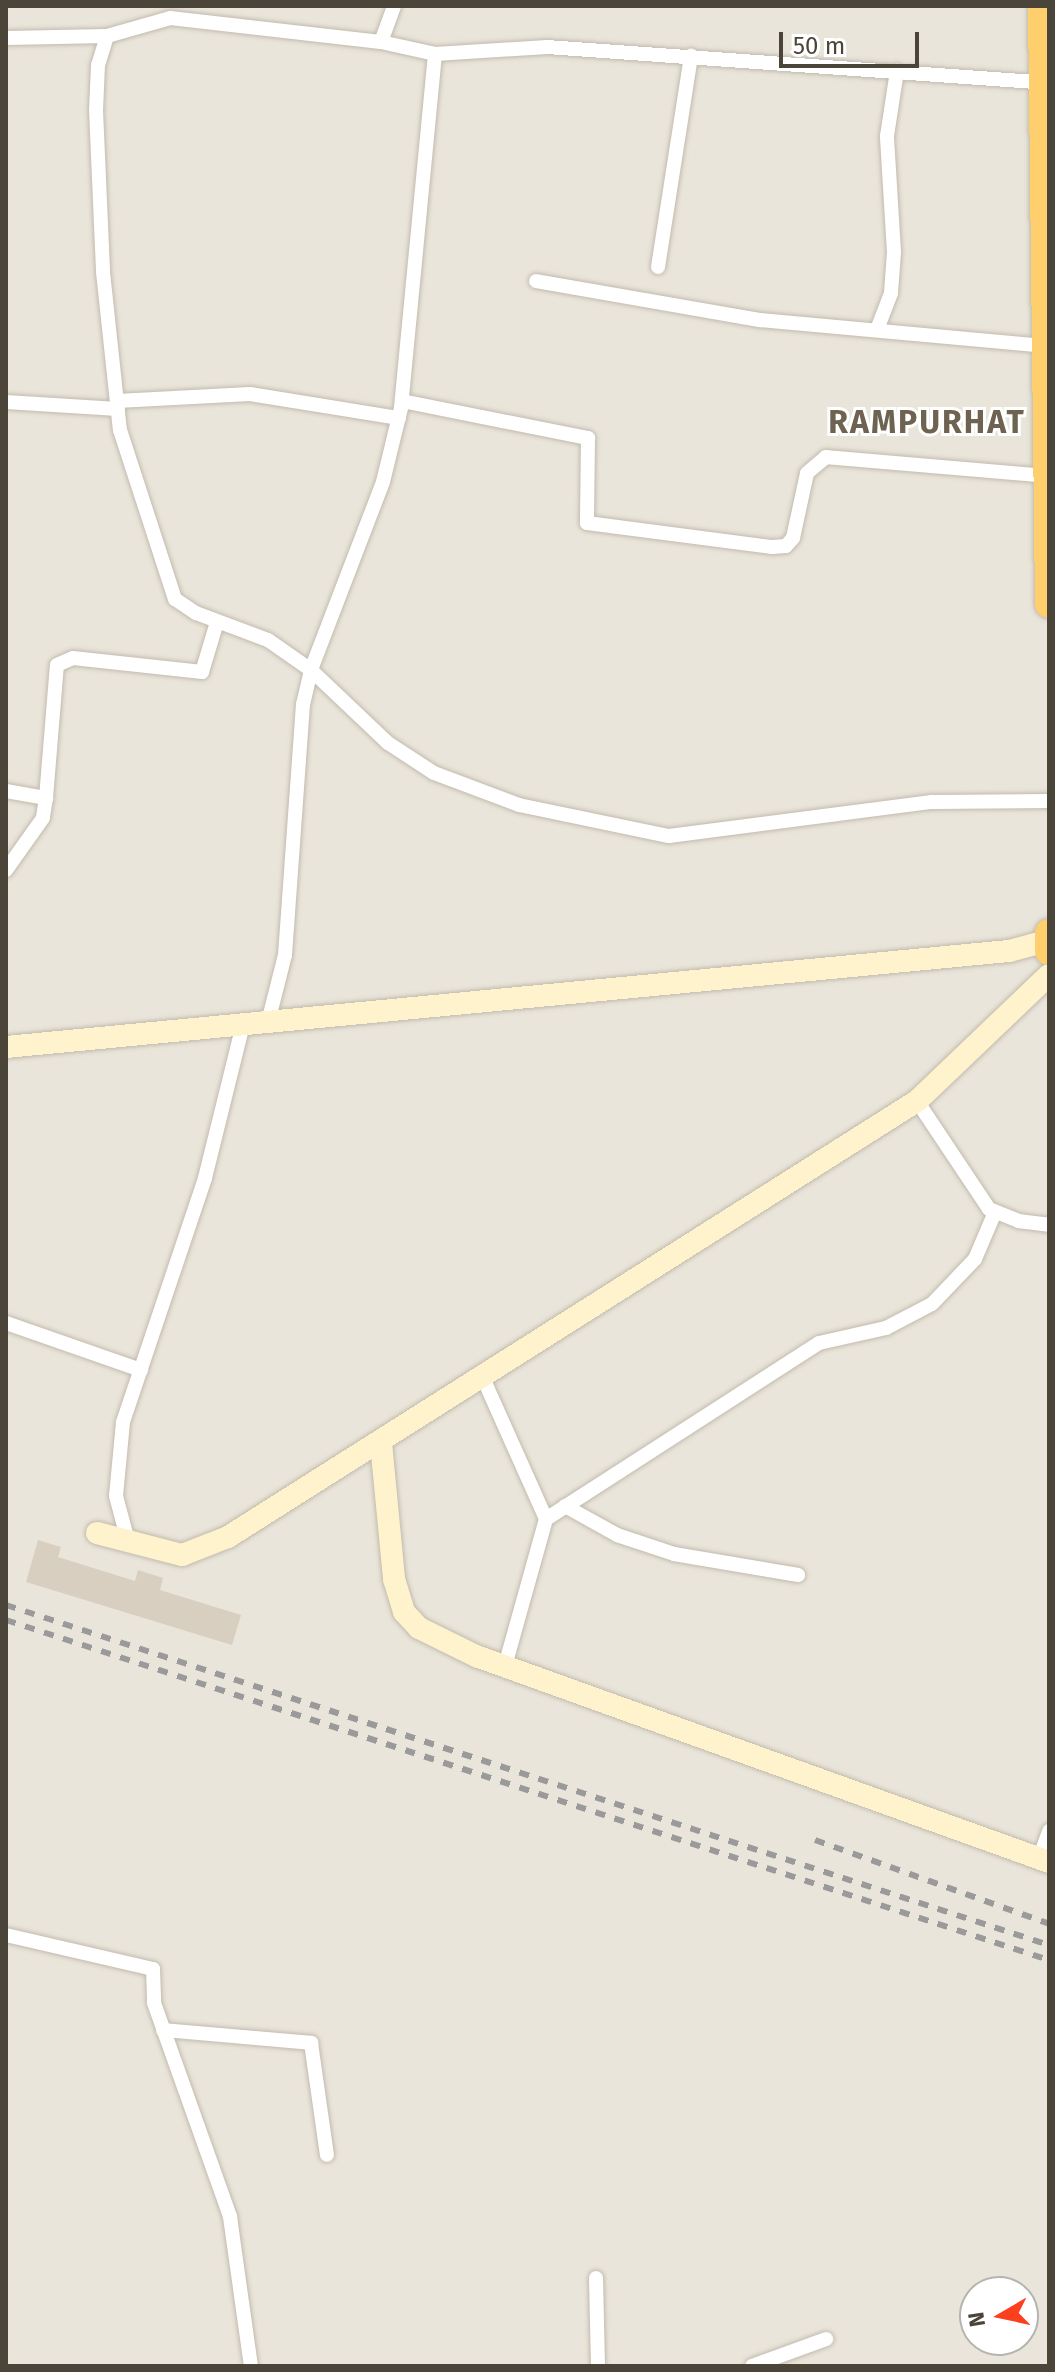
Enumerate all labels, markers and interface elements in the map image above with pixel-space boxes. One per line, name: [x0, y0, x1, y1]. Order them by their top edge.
scale bar: [783, 16, 923, 66]
text: 50 m: [793, 32, 845, 60]
district label: RAMPURHAT: [828, 403, 1026, 441]
north arrow: [959, 2276, 1039, 2356]
text: N: [962, 2310, 991, 2329]

